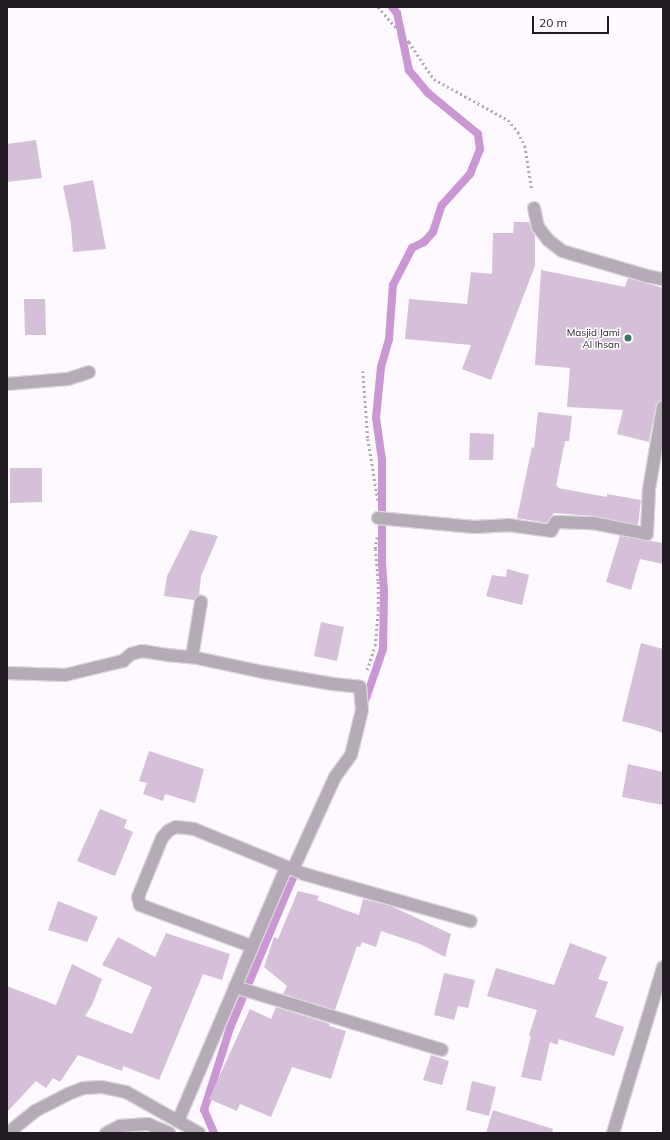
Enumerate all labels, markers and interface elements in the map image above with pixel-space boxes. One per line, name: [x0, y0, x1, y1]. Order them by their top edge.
scale bar: [534, 8, 611, 34]
text: 20 m: [539, 15, 567, 30]
place label: Masjid Jami Al Ihsan: [567, 326, 620, 350]
marker: Masjid Jami Al Ihsan: [623, 333, 633, 343]

